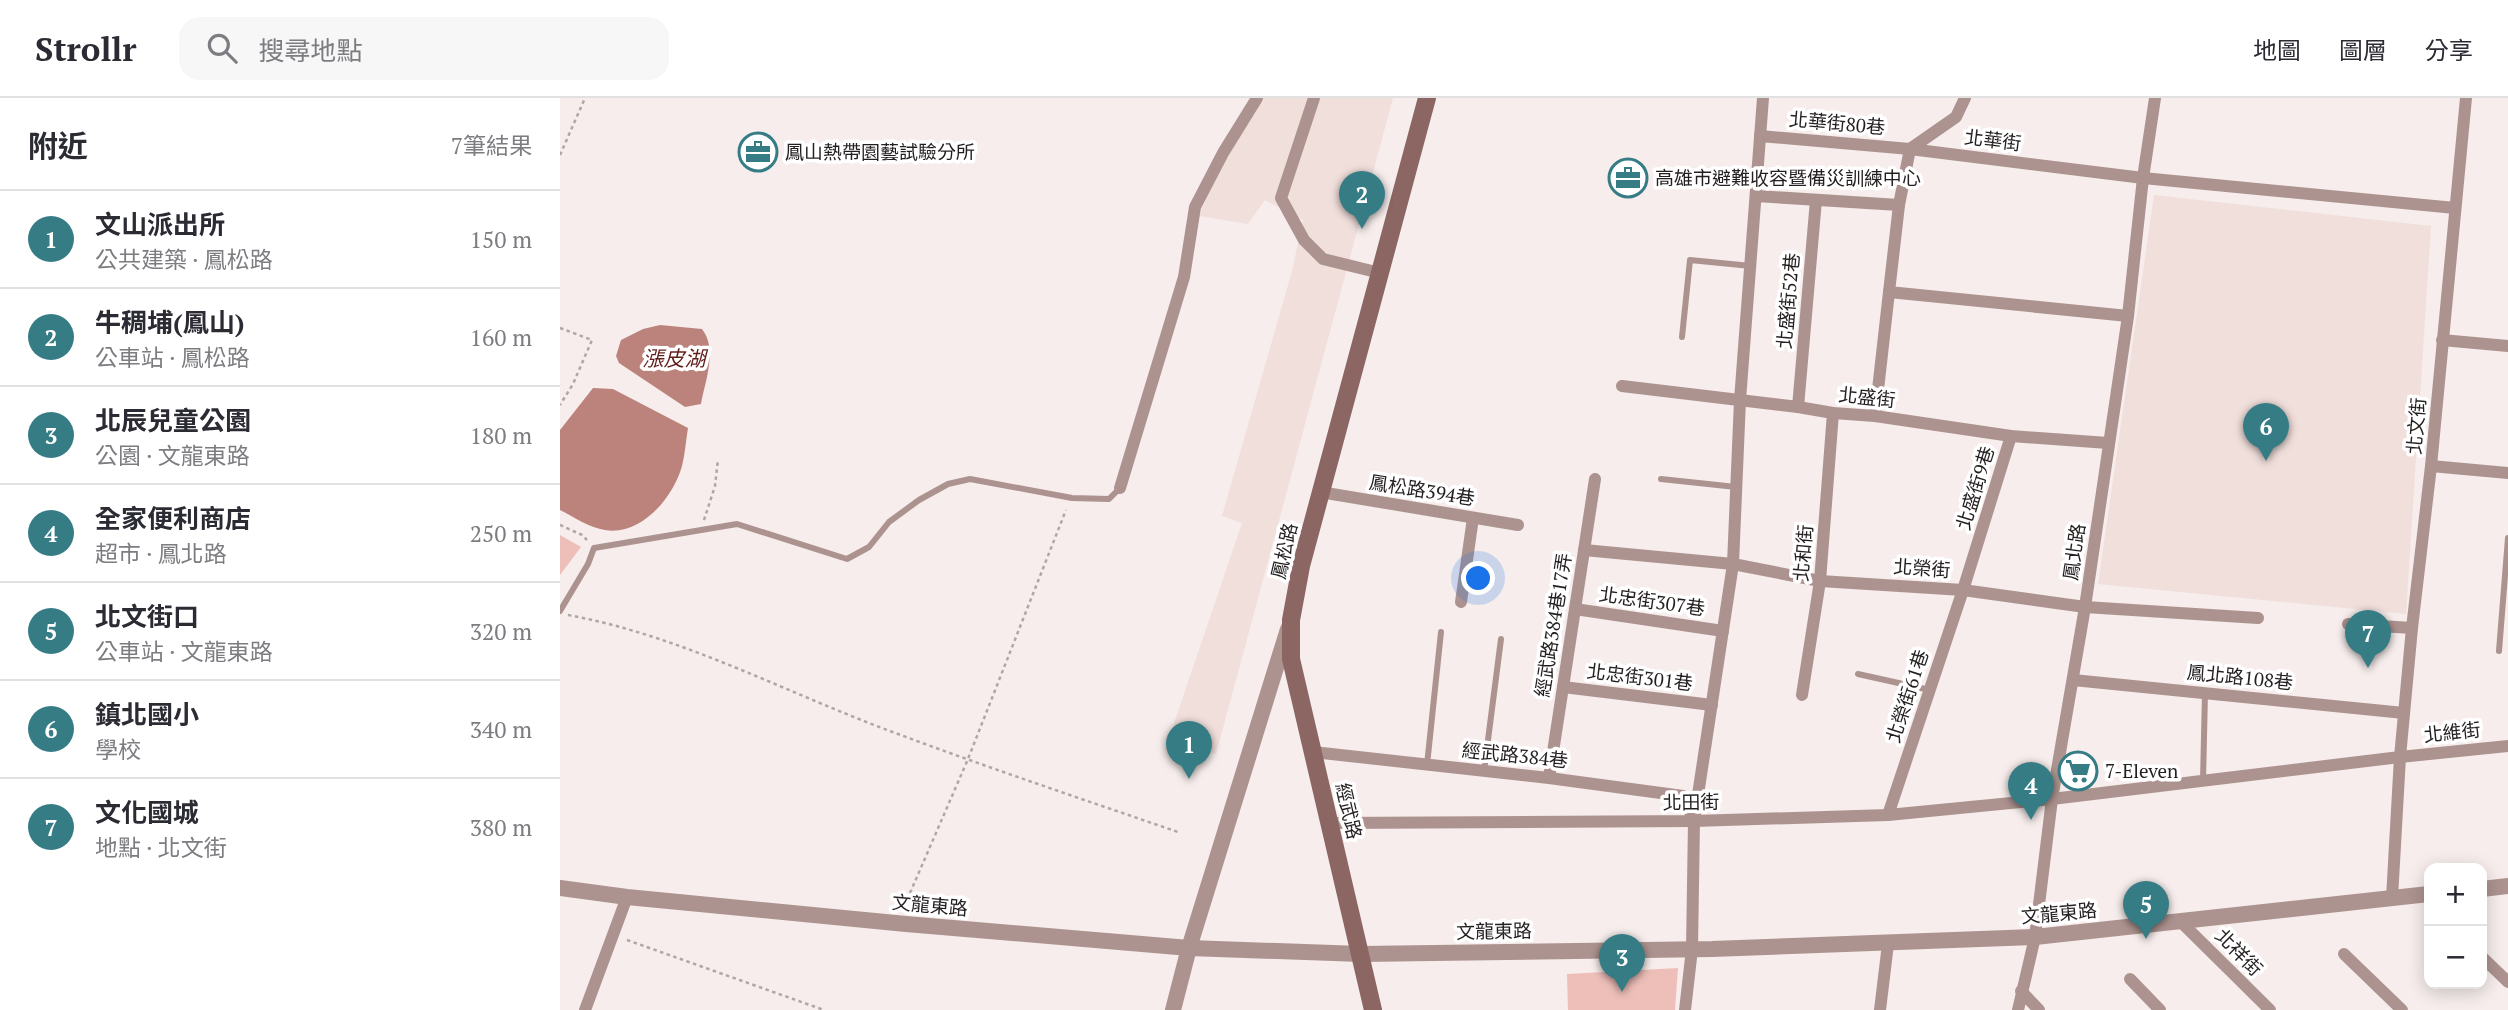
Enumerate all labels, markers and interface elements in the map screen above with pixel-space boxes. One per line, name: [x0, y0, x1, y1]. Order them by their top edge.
search box: [179, 17, 669, 80]
text: Strollr: [35, 27, 137, 70]
icon: search: [203, 29, 241, 67]
text: 搜尋地點: [259, 33, 363, 67]
text: 地圖: [2253, 34, 2301, 66]
text: 圖層: [2339, 34, 2387, 66]
text: 分享: [2425, 34, 2473, 66]
street label: 北華街80巷: [1788, 106, 1886, 139]
street label: 北華街: [1963, 124, 2023, 155]
text: 附近: [28, 126, 88, 166]
text: 7筆結果: [451, 130, 532, 161]
office icon: 鳳山熱帶園藝試驗分所: [737, 131, 779, 173]
place label: 鳳山熱帶園藝試驗分所: [785, 139, 975, 164]
office icon: 高雄市避難收容暨備災訓練中心: [1607, 157, 1649, 199]
place label: 高雄市避難收容暨備災訓練中心: [1655, 165, 1921, 190]
pin: 2: [1339, 171, 1385, 229]
text: 文山派出所: [95, 207, 225, 241]
text: 1: [45, 224, 58, 255]
text: 150 m: [470, 224, 532, 255]
text: 公共建築 · 鳳松路: [95, 244, 273, 275]
street label: 北盛街52巷: [1771, 252, 1804, 350]
text: 牛稠埔(鳳山): [95, 305, 245, 339]
text: 2: [45, 322, 58, 353]
text: 160 m: [470, 322, 532, 353]
text: 公車站 · 鳳松路: [95, 342, 250, 373]
water label: 漲皮湖: [643, 344, 708, 372]
street label: 北盛街: [1837, 381, 1897, 412]
street label: 北文街: [2401, 396, 2430, 455]
text: 北辰兒童公園: [95, 403, 251, 437]
pin: 6: [2243, 403, 2289, 461]
text: 3: [45, 420, 58, 451]
text: 180 m: [470, 420, 532, 451]
text: 公園 · 文龍東路: [95, 440, 250, 471]
street label: 北盛街9巷: [1950, 443, 1999, 533]
street label: 鳳松路394巷: [1368, 469, 1477, 510]
text: 全家便利商店: [95, 501, 251, 535]
text: 4: [45, 518, 58, 549]
text: 250 m: [470, 518, 532, 549]
street label: 鳳松路: [1265, 520, 1302, 581]
street label: 鳳北路: [2057, 522, 2090, 582]
street label: 北和街: [1788, 523, 1817, 582]
text: 超市 · 鳳北路: [95, 538, 227, 569]
street label: 經武路384巷17弄: [1529, 551, 1576, 699]
street label: 北榮街: [1893, 553, 1951, 582]
your location: [1461, 561, 1495, 595]
street label: 北忠街307巷: [1598, 581, 1706, 620]
text: 北文街口: [95, 599, 199, 633]
pin: 7: [2345, 610, 2391, 668]
text: 5: [45, 616, 58, 647]
text: 320 m: [470, 616, 532, 647]
text: 公車站 · 文龍東路: [95, 636, 273, 667]
street label: 北榮街61巷: [1880, 646, 1933, 745]
street label: 北忠街301巷: [1586, 658, 1694, 695]
street label: 鳳北路108巷: [2186, 659, 2294, 694]
text: 鎮北國小: [95, 697, 199, 731]
text: 6: [45, 714, 58, 745]
text: 340 m: [470, 714, 532, 745]
street label: 北維街: [2422, 716, 2482, 747]
pin: 1: [1166, 721, 1212, 779]
text: 學校: [95, 734, 141, 765]
street label: 經武路384巷: [1461, 737, 1569, 772]
supermarket icon: 7-Eleven: [2057, 750, 2099, 792]
place label: 7-Eleven: [2105, 758, 2178, 783]
pin: 4: [2008, 762, 2054, 820]
street label: 經武路: [1331, 780, 1368, 841]
street label: 北田街: [1662, 789, 1720, 814]
text: 文化國城: [95, 795, 199, 829]
text: 7: [45, 812, 58, 843]
text: 380 m: [470, 812, 532, 843]
text: 地點 · 北文街: [95, 832, 227, 863]
map controls: [2424, 863, 2487, 989]
button: +: [2424, 863, 2487, 926]
pin: 5: [2123, 881, 2169, 939]
street label: 文龍東路: [891, 889, 969, 920]
street label: 文龍東路: [2020, 897, 2098, 928]
street label: 文龍東路: [1456, 917, 1532, 944]
street label: 北祥街: [2210, 923, 2268, 981]
button: −: [2424, 926, 2487, 989]
pin: 3: [1599, 934, 1645, 992]

